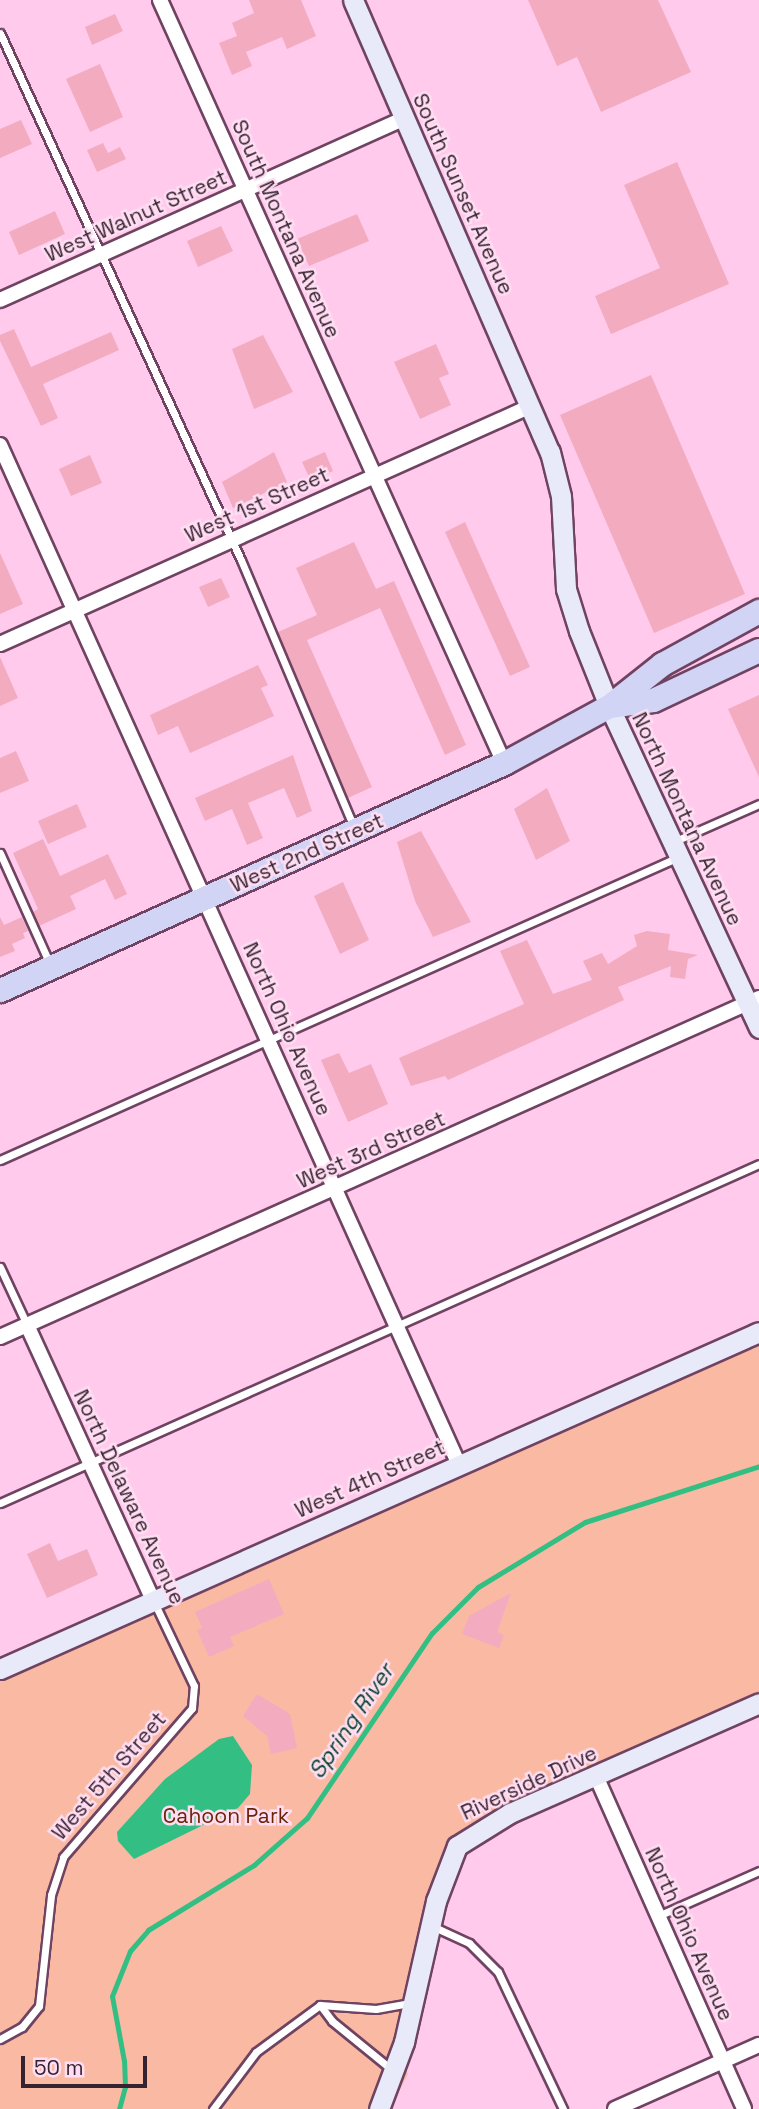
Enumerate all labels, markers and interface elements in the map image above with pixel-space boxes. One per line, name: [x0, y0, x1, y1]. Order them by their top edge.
street label: South Sunset Avenue: [407, 90, 519, 298]
street label: South Montana Avenue: [226, 116, 346, 342]
street label: West Walnut Street: [41, 165, 231, 267]
street label: West 1st Street: [181, 462, 333, 548]
street label: North Montana Avenue: [626, 708, 748, 930]
street label: West 2nd Street: [226, 808, 388, 898]
street label: North Ohio Avenue: [237, 938, 337, 1120]
street label: West 3rd Street: [293, 1106, 449, 1194]
street label: North Delaware Avenue: [68, 1385, 190, 1609]
street label: West 4th Street: [291, 1435, 449, 1523]
water label: Spring River: [303, 1658, 399, 1784]
street label: West 5th Street: [47, 1707, 171, 1845]
street label: Riverside Drive: [457, 1740, 601, 1826]
park label: Cahoon Park: [163, 1803, 289, 1829]
street label: North Ohio Avenue: [639, 1843, 739, 2025]
scale bar: [24, 2042, 150, 2086]
text: 50 m: [34, 2054, 84, 2081]

